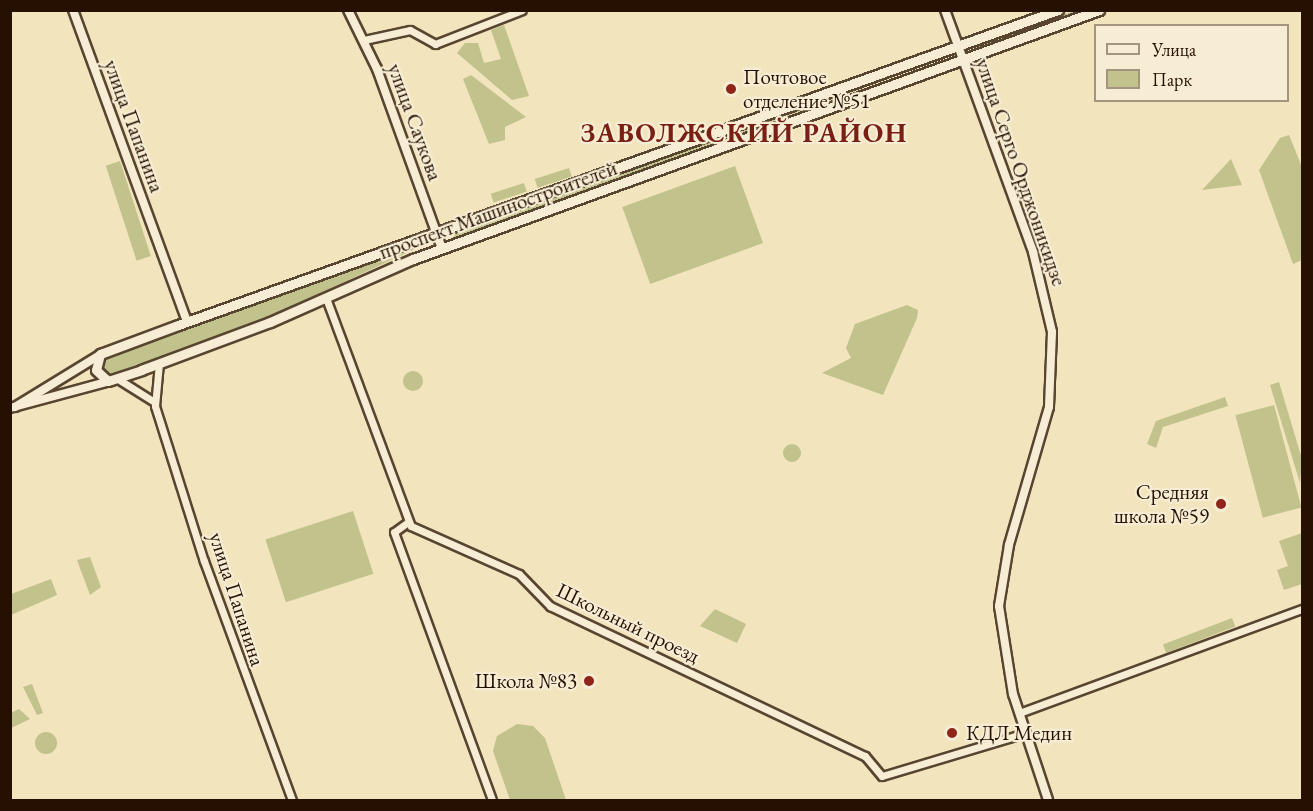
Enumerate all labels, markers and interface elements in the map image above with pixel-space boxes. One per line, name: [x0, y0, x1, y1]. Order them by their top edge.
legend: [1094, 24, 1289, 102]
text: Улица: [1152, 38, 1196, 61]
street label: улица Серго Орджоникидзе: [970, 55, 1072, 289]
street label: улица Папанина: [98, 56, 170, 196]
street label: улица Саукова: [382, 60, 448, 184]
place label: Почтовое отделение №51: [743, 64, 870, 114]
text: Парк: [1152, 68, 1192, 91]
marker: Почтовое отделение №51: [724, 82, 738, 96]
district label: ЗАВОЛЖСКИЙ РАЙОН: [580, 117, 908, 149]
street label: проспект Машиностроителей: [376, 155, 620, 265]
place label: Средняя школа №59: [1114, 479, 1209, 529]
marker: Средняя школа №59: [1214, 497, 1228, 511]
street label: улица Папанина: [203, 529, 271, 669]
street label: Школьный проезд: [552, 578, 704, 668]
place label: Школа №83: [475, 668, 577, 694]
marker: Школа №83: [582, 674, 596, 688]
place label: КДЛ Медин: [966, 720, 1072, 746]
marker: КДЛ Медин: [943, 724, 961, 742]

